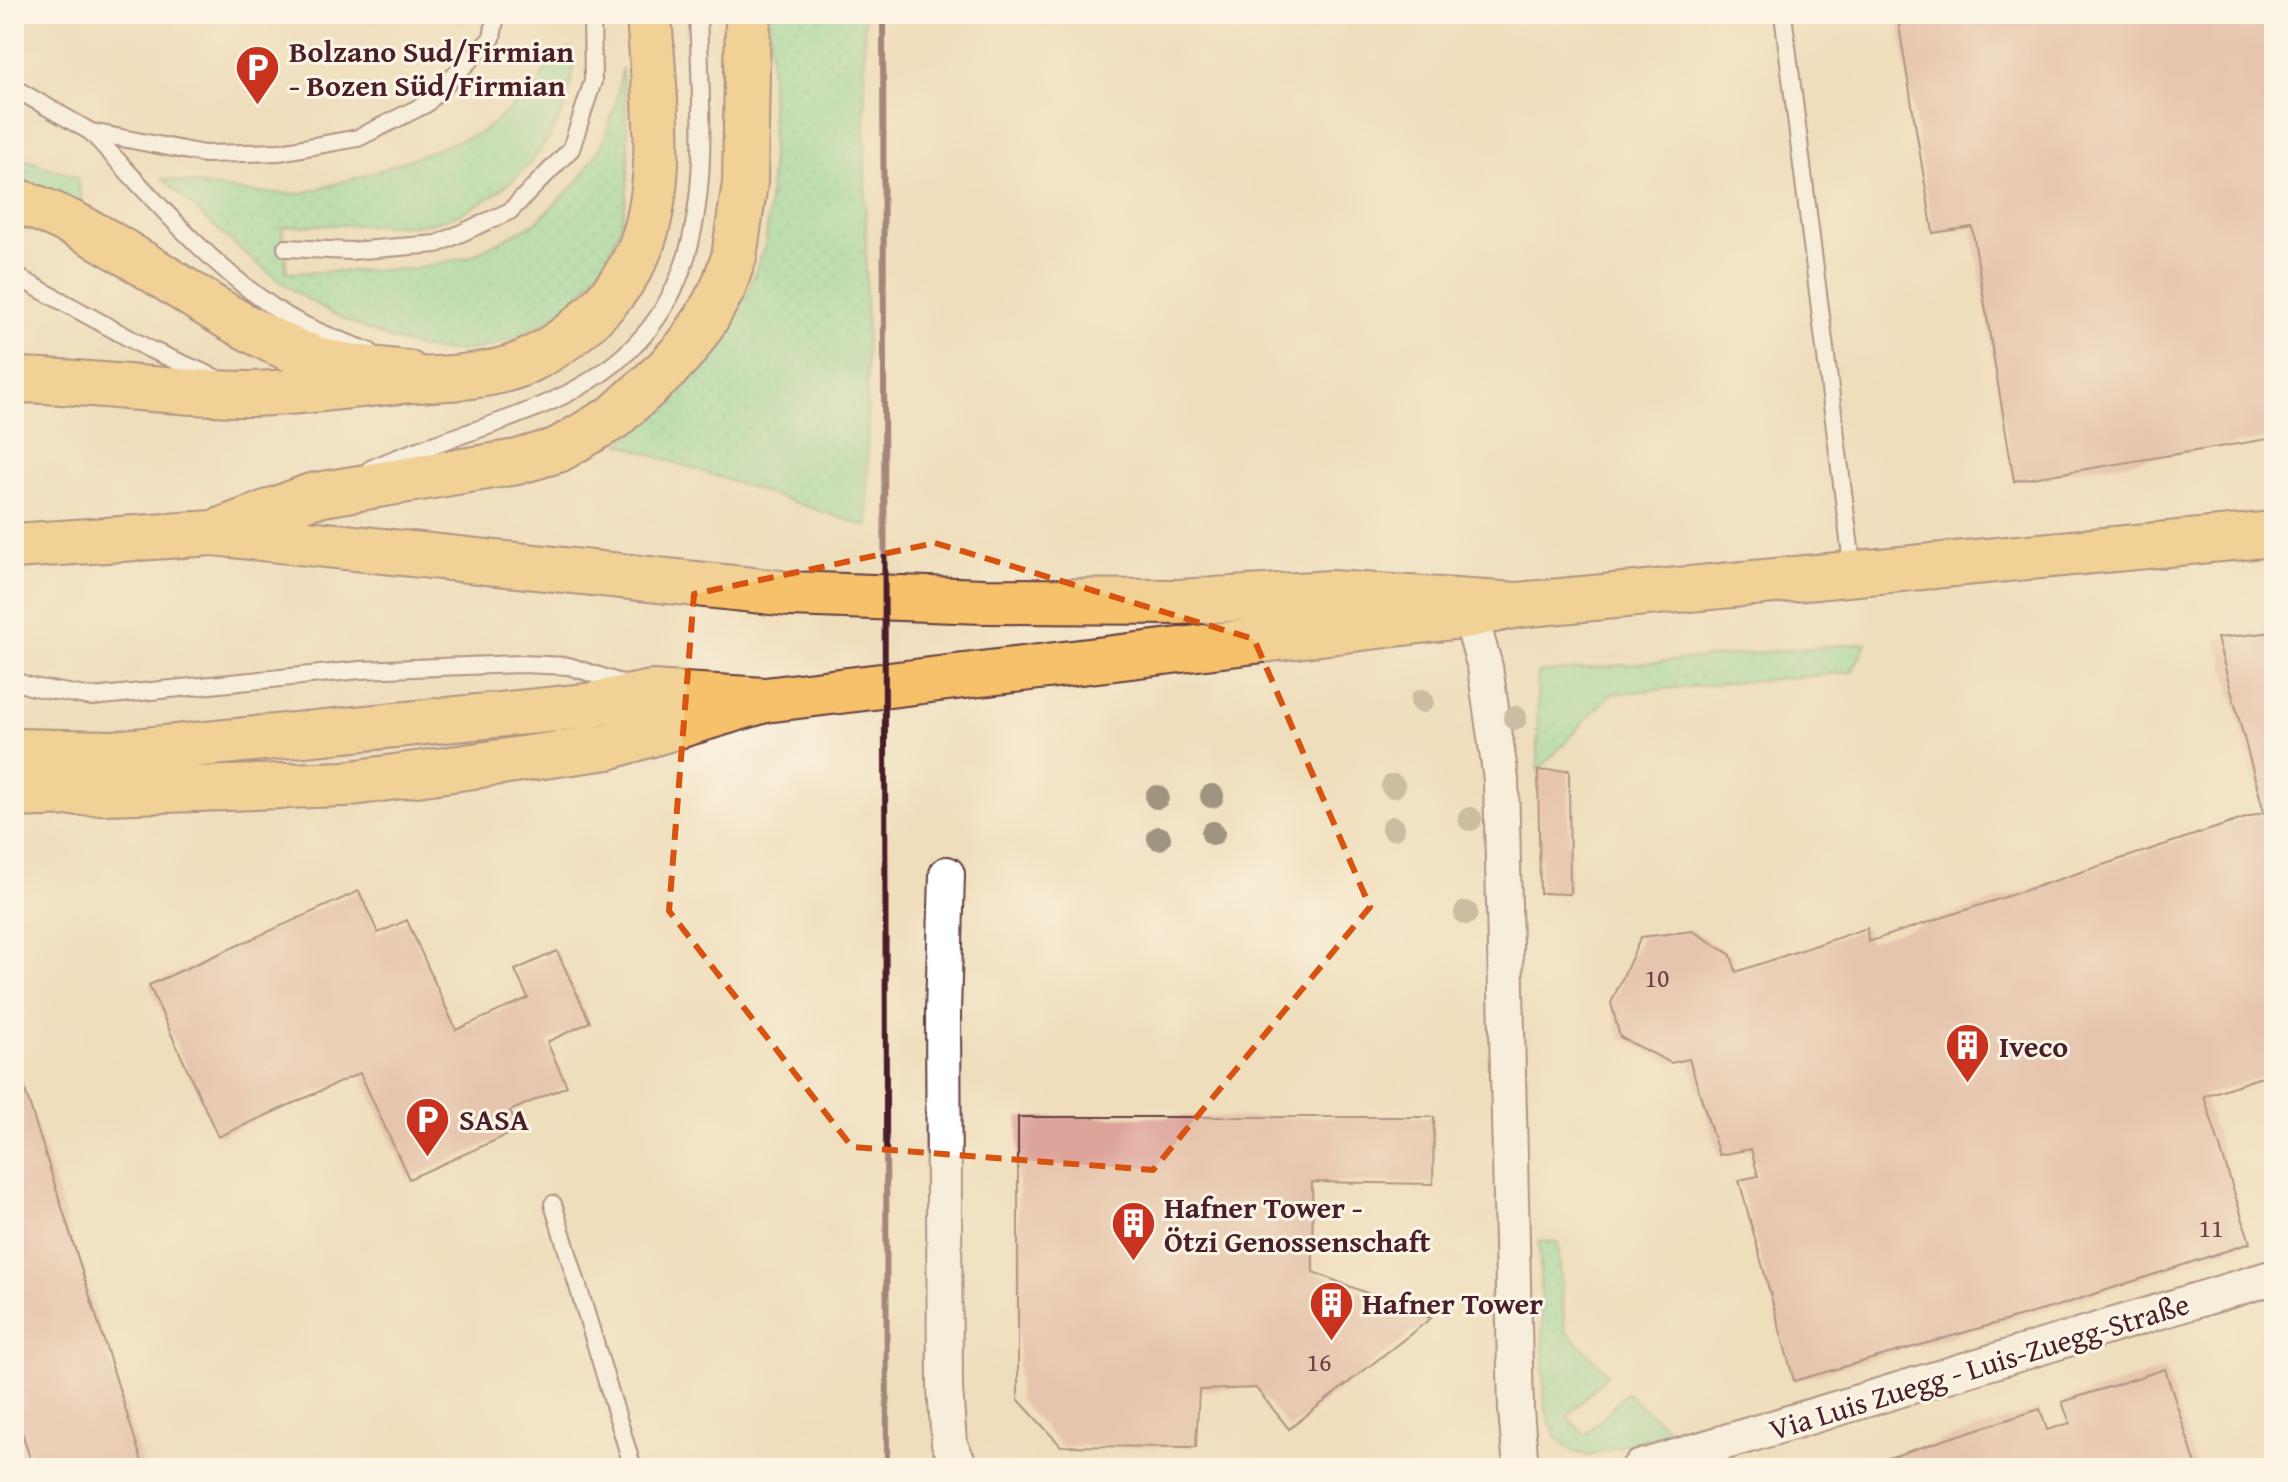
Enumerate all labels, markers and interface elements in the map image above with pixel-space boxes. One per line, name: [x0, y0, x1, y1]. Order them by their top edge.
place label: Bolzano Sud/Firmian - Bozen Süd/Firmian: [289, 29, 574, 107]
parking icon: Bolzano Sud/Firmian - Bozen Süd/Firmian: [234, 44, 282, 107]
house number: 10: [1644, 958, 1670, 997]
building icon: Iveco: [1944, 1022, 1992, 1085]
place label: Iveco: [1999, 1024, 2068, 1068]
parking icon: SASA: [404, 1095, 452, 1158]
place label: SASA: [459, 1097, 529, 1141]
place label: Hafner Tower - Ötzi Genossenschaft: [1164, 1185, 1431, 1263]
building icon: Hafner Tower - Ötzi Genossenschaft: [1109, 1200, 1157, 1263]
house number: 11: [2198, 1208, 2224, 1247]
building icon: Hafner Tower: [1307, 1279, 1355, 1342]
place label: Hafner Tower: [1362, 1281, 1543, 1325]
street label: Via Luis Zuegg - Luis-Zuegg-Straße: [1764, 1281, 2194, 1451]
house number: 16: [1306, 1342, 1332, 1381]

